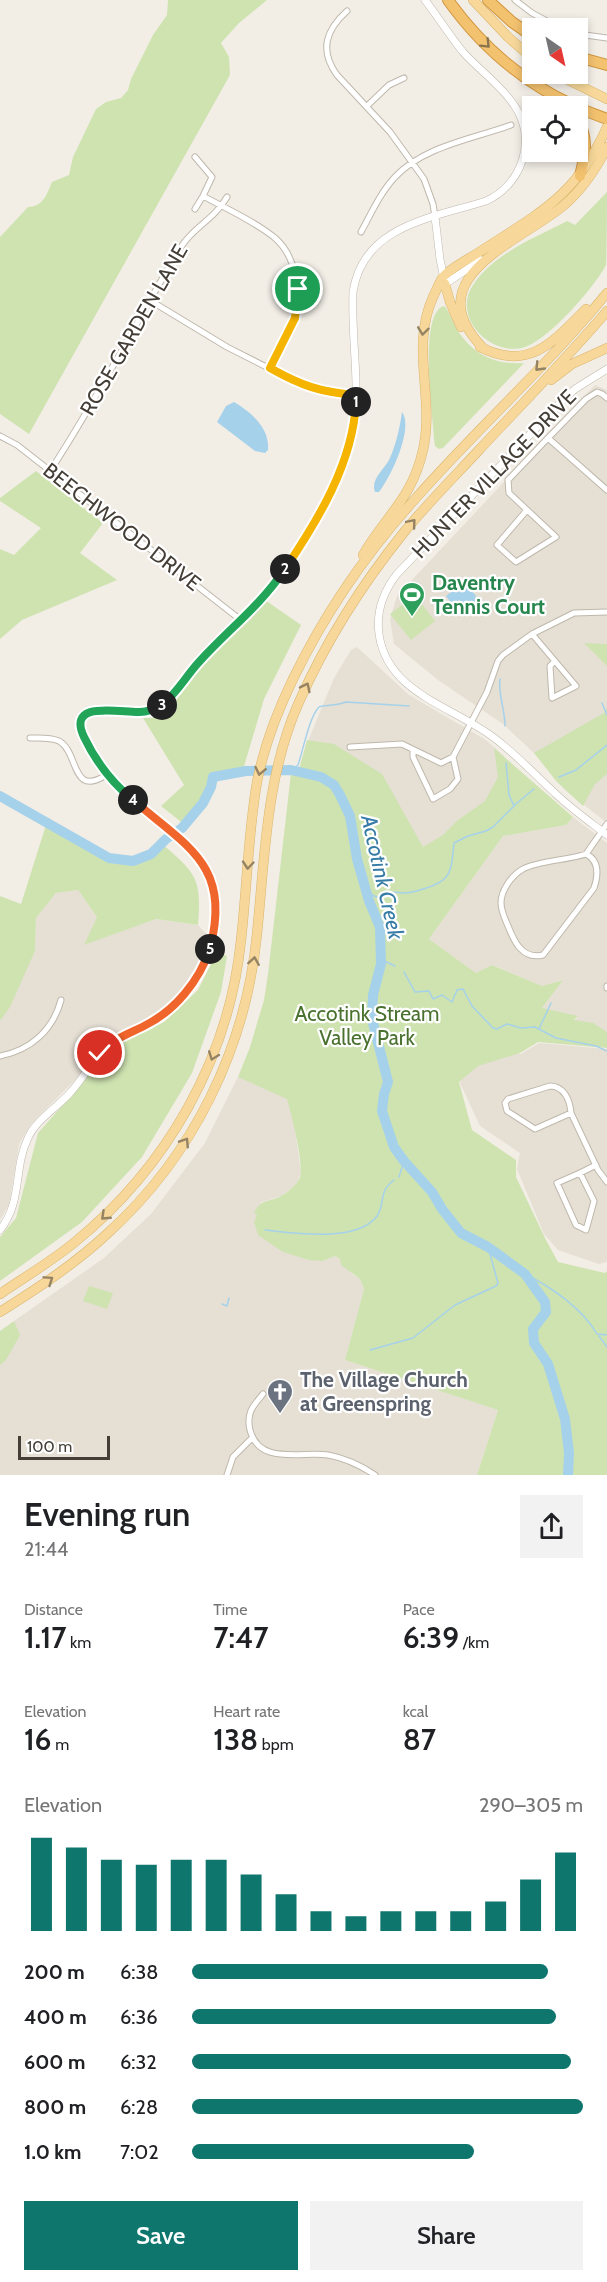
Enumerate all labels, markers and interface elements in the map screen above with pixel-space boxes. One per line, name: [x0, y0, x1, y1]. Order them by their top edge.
north arrow: [522, 18, 588, 84]
map controls: [522, 18, 588, 162]
one-way arrow: [479, 37, 490, 48]
button: locate: [522, 96, 588, 162]
street label: ROSE GARDEN LANE: [74, 240, 193, 420]
pin: [272, 263, 323, 314]
icon: arrive: [281, 272, 314, 305]
one-way arrow: [417, 326, 430, 335]
one-way arrow: [536, 360, 547, 371]
street label: HUNTER VILLAGE DRIVE: [406, 384, 581, 563]
pin: 1: [341, 387, 371, 417]
text: 1: [353, 392, 359, 411]
street label: BEECHWOOD DRIVE: [39, 457, 206, 596]
one-way arrow: [404, 519, 415, 530]
pin: 2: [270, 554, 300, 584]
text: 2: [281, 559, 289, 578]
place label: Daventry Tennis Court: [432, 570, 545, 619]
sports icon: Daventry Tennis Court: [397, 580, 427, 618]
one-way arrow: [299, 682, 311, 693]
pin: 3: [147, 690, 177, 720]
text: 3: [158, 695, 166, 714]
one-way arrow: [254, 766, 267, 776]
pin: 4: [118, 785, 148, 815]
text: 4: [128, 790, 138, 809]
water label: Accotink Creek: [355, 811, 410, 942]
one-way arrow: [242, 860, 255, 869]
pin: 5: [195, 934, 225, 964]
text: 5: [206, 939, 214, 958]
one-way arrow: [247, 957, 259, 966]
park label: Accotink Stream Valley Park: [295, 1001, 439, 1050]
pin: [74, 1027, 125, 1078]
icon: check: [83, 1036, 116, 1069]
one-way arrow: [208, 1049, 220, 1060]
one-way arrow: [178, 1138, 189, 1149]
one-way arrow: [101, 1209, 111, 1220]
one-way arrow: [42, 1276, 53, 1287]
place label: The Village Church at Greenspring: [300, 1367, 468, 1416]
church icon: The Village Church at Greenspring: [265, 1377, 295, 1415]
scale bar: [18, 1433, 110, 1460]
text: 100 m: [27, 1437, 72, 1456]
text: Evening run: [24, 1494, 190, 1534]
button: share: [520, 1495, 583, 1558]
text: 21:44: [24, 1537, 68, 1561]
text: Distance: [24, 1600, 83, 1619]
text: Time: [213, 1600, 247, 1619]
text: Pace: [403, 1600, 435, 1619]
text: 1.17: [24, 1619, 66, 1656]
text: 7:47: [213, 1619, 268, 1656]
text: 6:39: [403, 1619, 459, 1656]
text: km: [66, 1633, 91, 1652]
text: /km: [459, 1633, 489, 1652]
text: Elevation: [24, 1702, 87, 1721]
text: Heart rate: [213, 1702, 280, 1721]
text: kcal: [403, 1702, 428, 1721]
text: 16: [24, 1721, 52, 1758]
text: 138: [213, 1721, 258, 1758]
text: 87: [403, 1721, 436, 1758]
text: m: [52, 1735, 69, 1754]
text: bpm: [258, 1735, 294, 1754]
text: Elevation: [24, 1793, 102, 1817]
text: 290–305 m: [479, 1793, 583, 1817]
text: 200 m: [24, 1960, 85, 1984]
text: 6:38: [120, 1960, 158, 1984]
text: 400 m: [24, 2005, 87, 2029]
text: 6:36: [120, 2005, 158, 2029]
text: 600 m: [24, 2050, 85, 2074]
text: 6:32: [120, 2050, 157, 2074]
text: 800 m: [24, 2095, 86, 2119]
text: 6:28: [120, 2095, 158, 2119]
text: 1.0 km: [24, 2140, 81, 2164]
text: 7:02: [120, 2140, 159, 2164]
button: Save: [24, 2201, 298, 2270]
button: Share: [310, 2201, 583, 2270]

